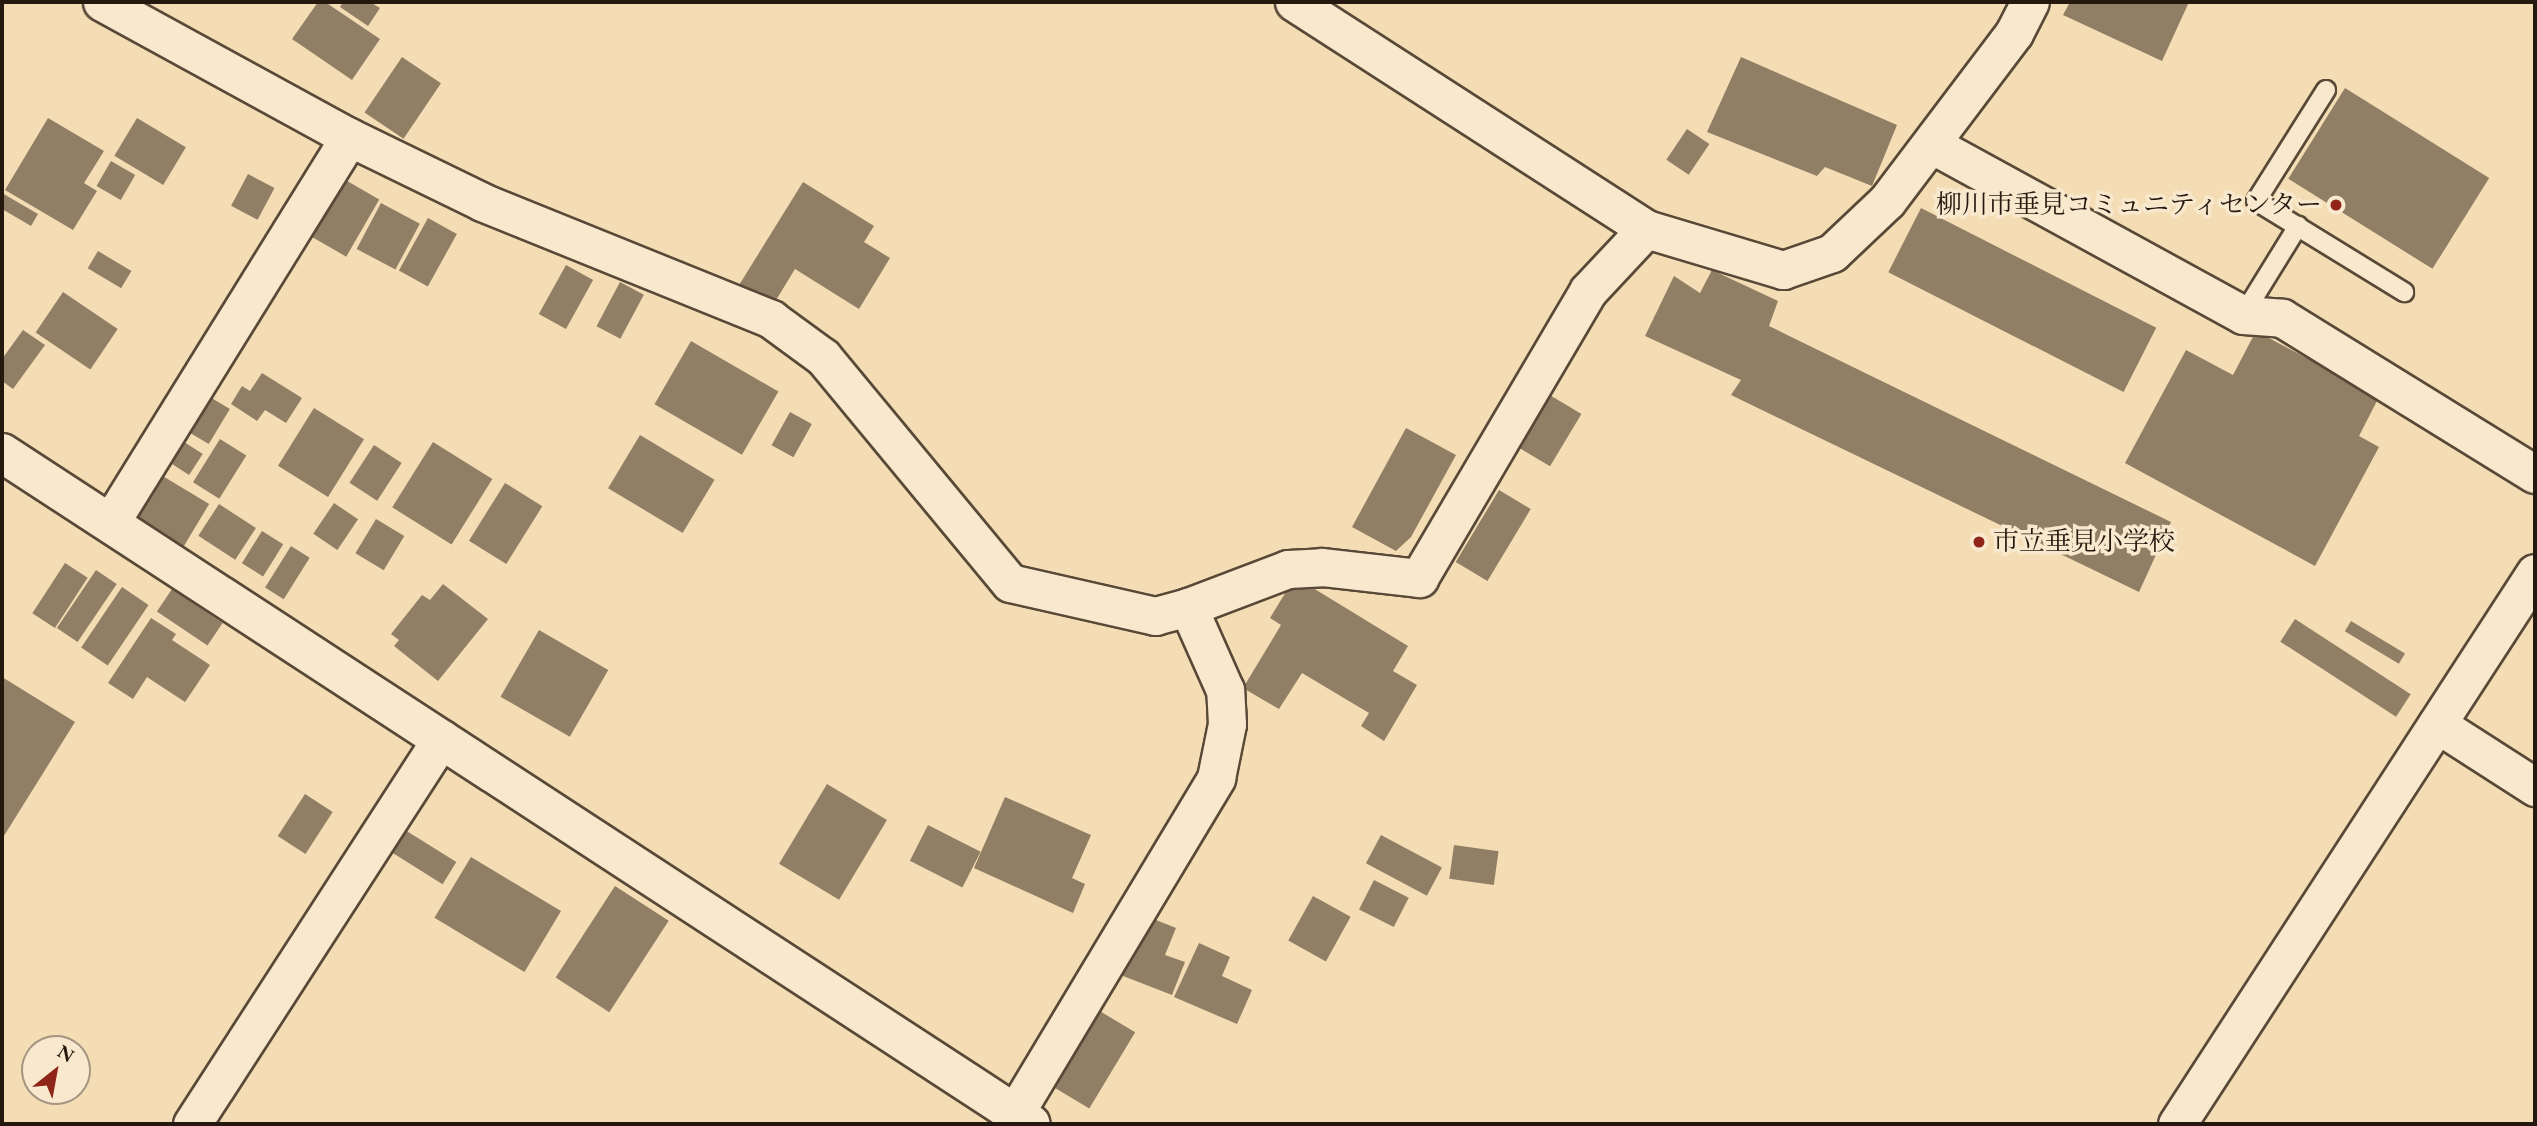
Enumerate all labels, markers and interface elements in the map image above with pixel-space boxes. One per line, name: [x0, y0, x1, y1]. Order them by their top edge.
place label: 柳川市垂見コミュニティセンター: [1932, 189, 2322, 221]
marker: 柳川市垂見コミュニティセンター: [2328, 197, 2344, 213]
place label: 市立垂見小学校: [1993, 526, 2175, 558]
marker: 市立垂見小学校: [1971, 534, 1987, 550]
north arrow: [21, 1035, 91, 1105]
text: N: [53, 1039, 79, 1068]

